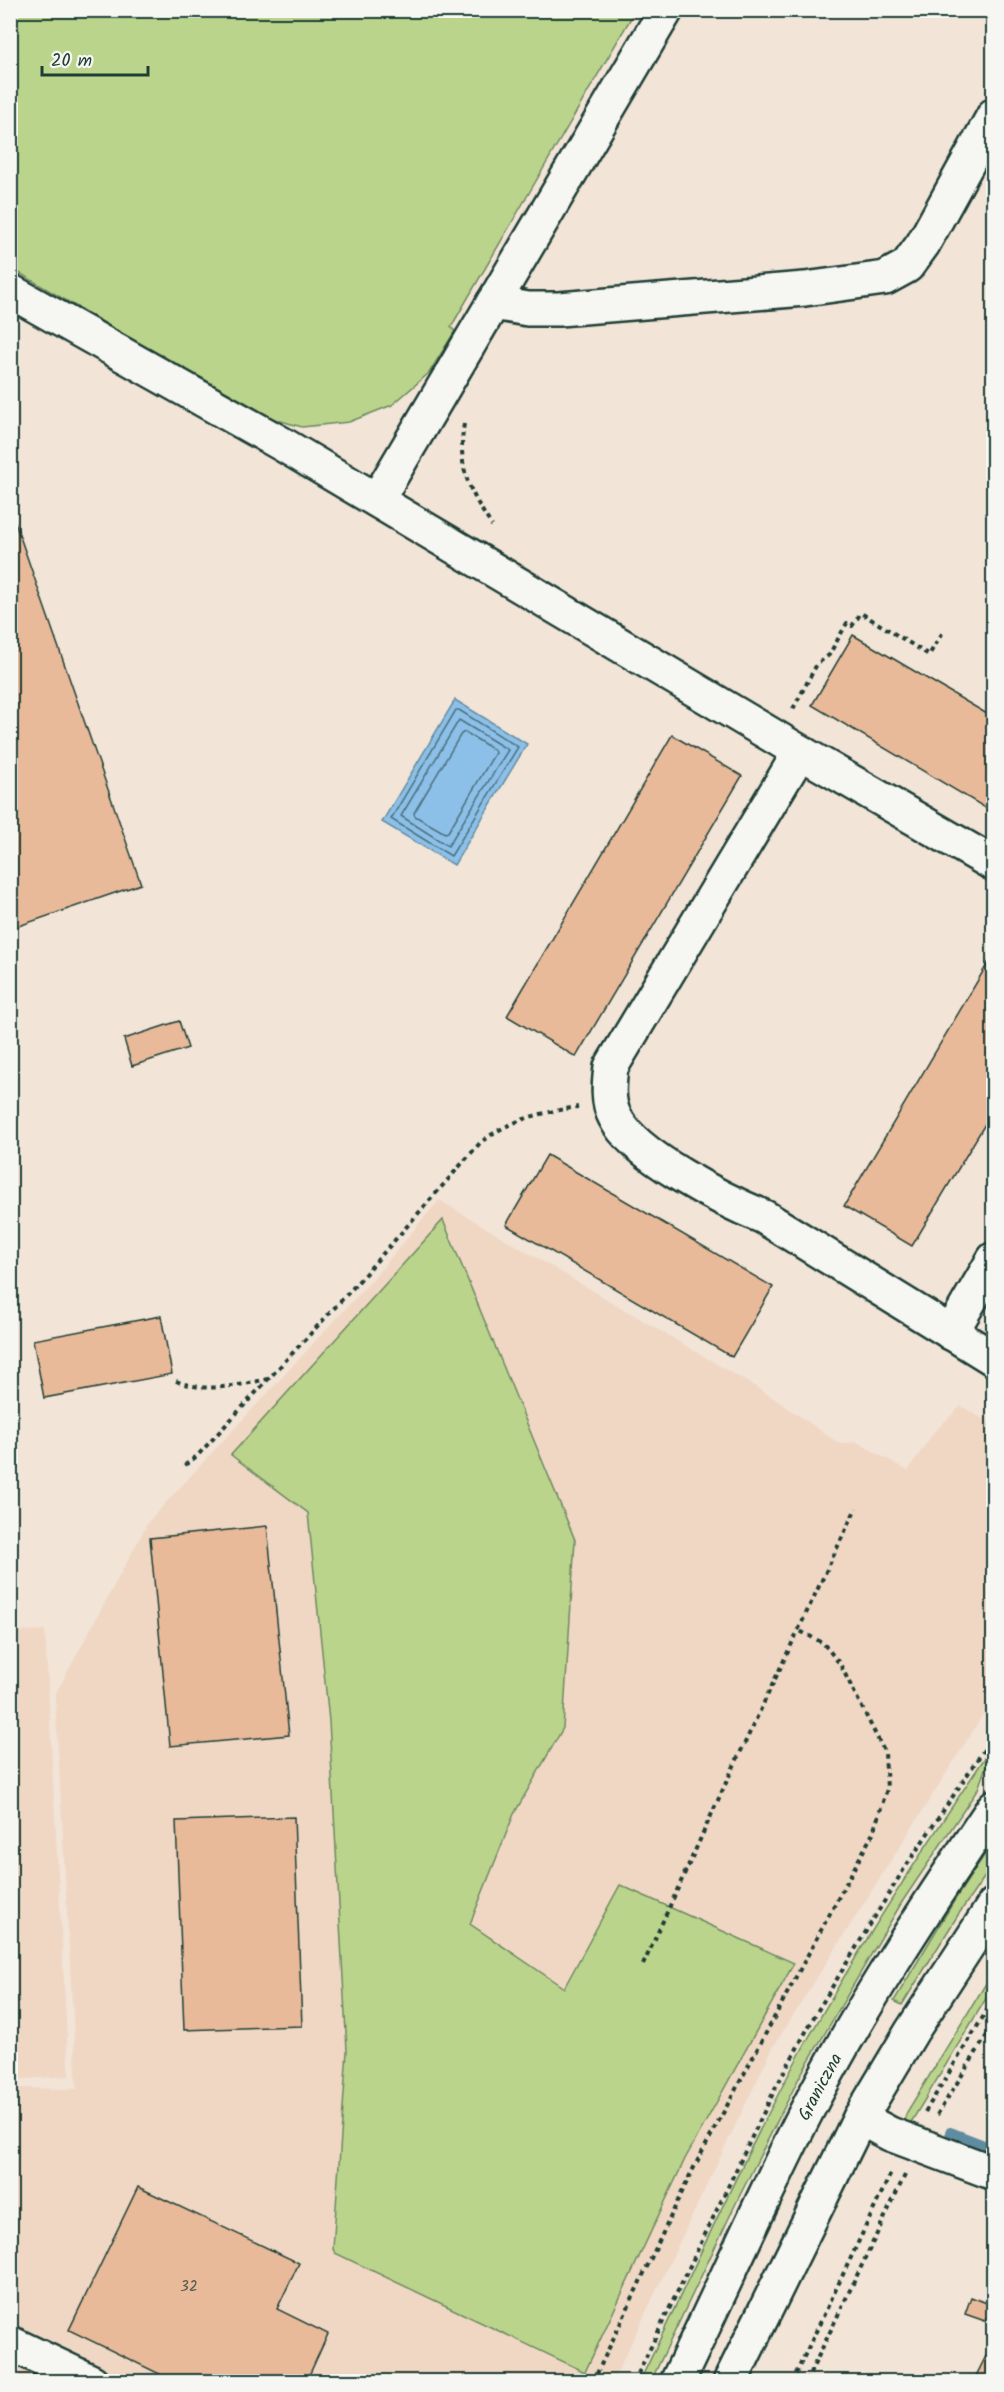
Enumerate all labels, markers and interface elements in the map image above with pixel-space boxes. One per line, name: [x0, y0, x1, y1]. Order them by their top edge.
scale bar: [42, 39, 148, 77]
text: 20 m: [51, 47, 92, 76]
street label: Graniczna: [791, 2048, 851, 2126]
house number: 32: [180, 2275, 198, 2299]

